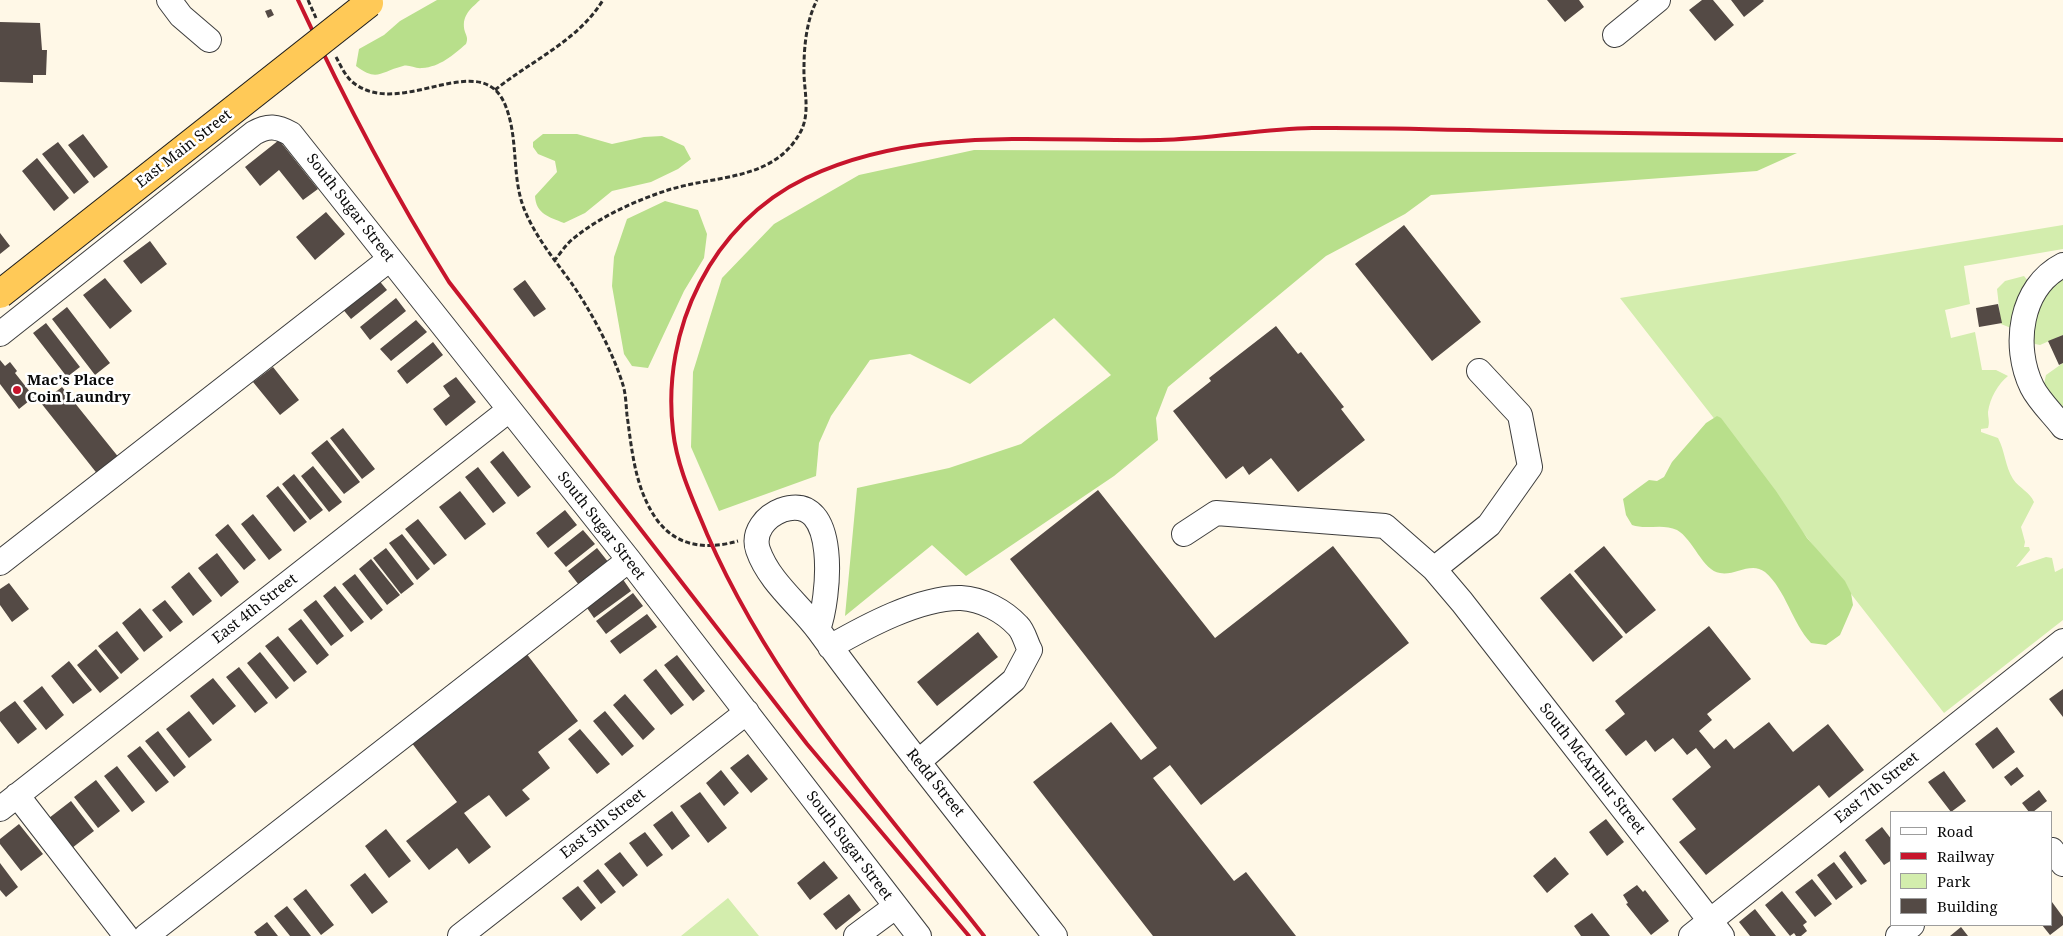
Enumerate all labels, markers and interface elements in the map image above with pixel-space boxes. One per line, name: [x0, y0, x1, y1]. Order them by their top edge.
street label: East Main Street: [133, 106, 235, 192]
street label: South Sugar Street: [302, 150, 398, 266]
place label: Mac's Place Coin Laundry: [27, 372, 131, 407]
marker: Mac's Place Coin Laundry: [11, 384, 23, 396]
street label: South Sugar Street: [553, 468, 649, 584]
street label: East 4th Street: [209, 570, 301, 648]
street label: South McArthur Street: [1535, 700, 1649, 838]
street label: Redd Street: [902, 745, 968, 821]
street label: East 7th Street: [1831, 749, 1923, 827]
street label: East 5th Street: [557, 785, 649, 863]
street label: South Sugar Street: [802, 788, 896, 904]
legend: [1890, 811, 2053, 926]
text: Road: [1937, 821, 1973, 841]
text: Railway: [1937, 846, 1994, 866]
text: Park: [1937, 871, 1970, 891]
text: Building: [1937, 896, 1998, 916]

